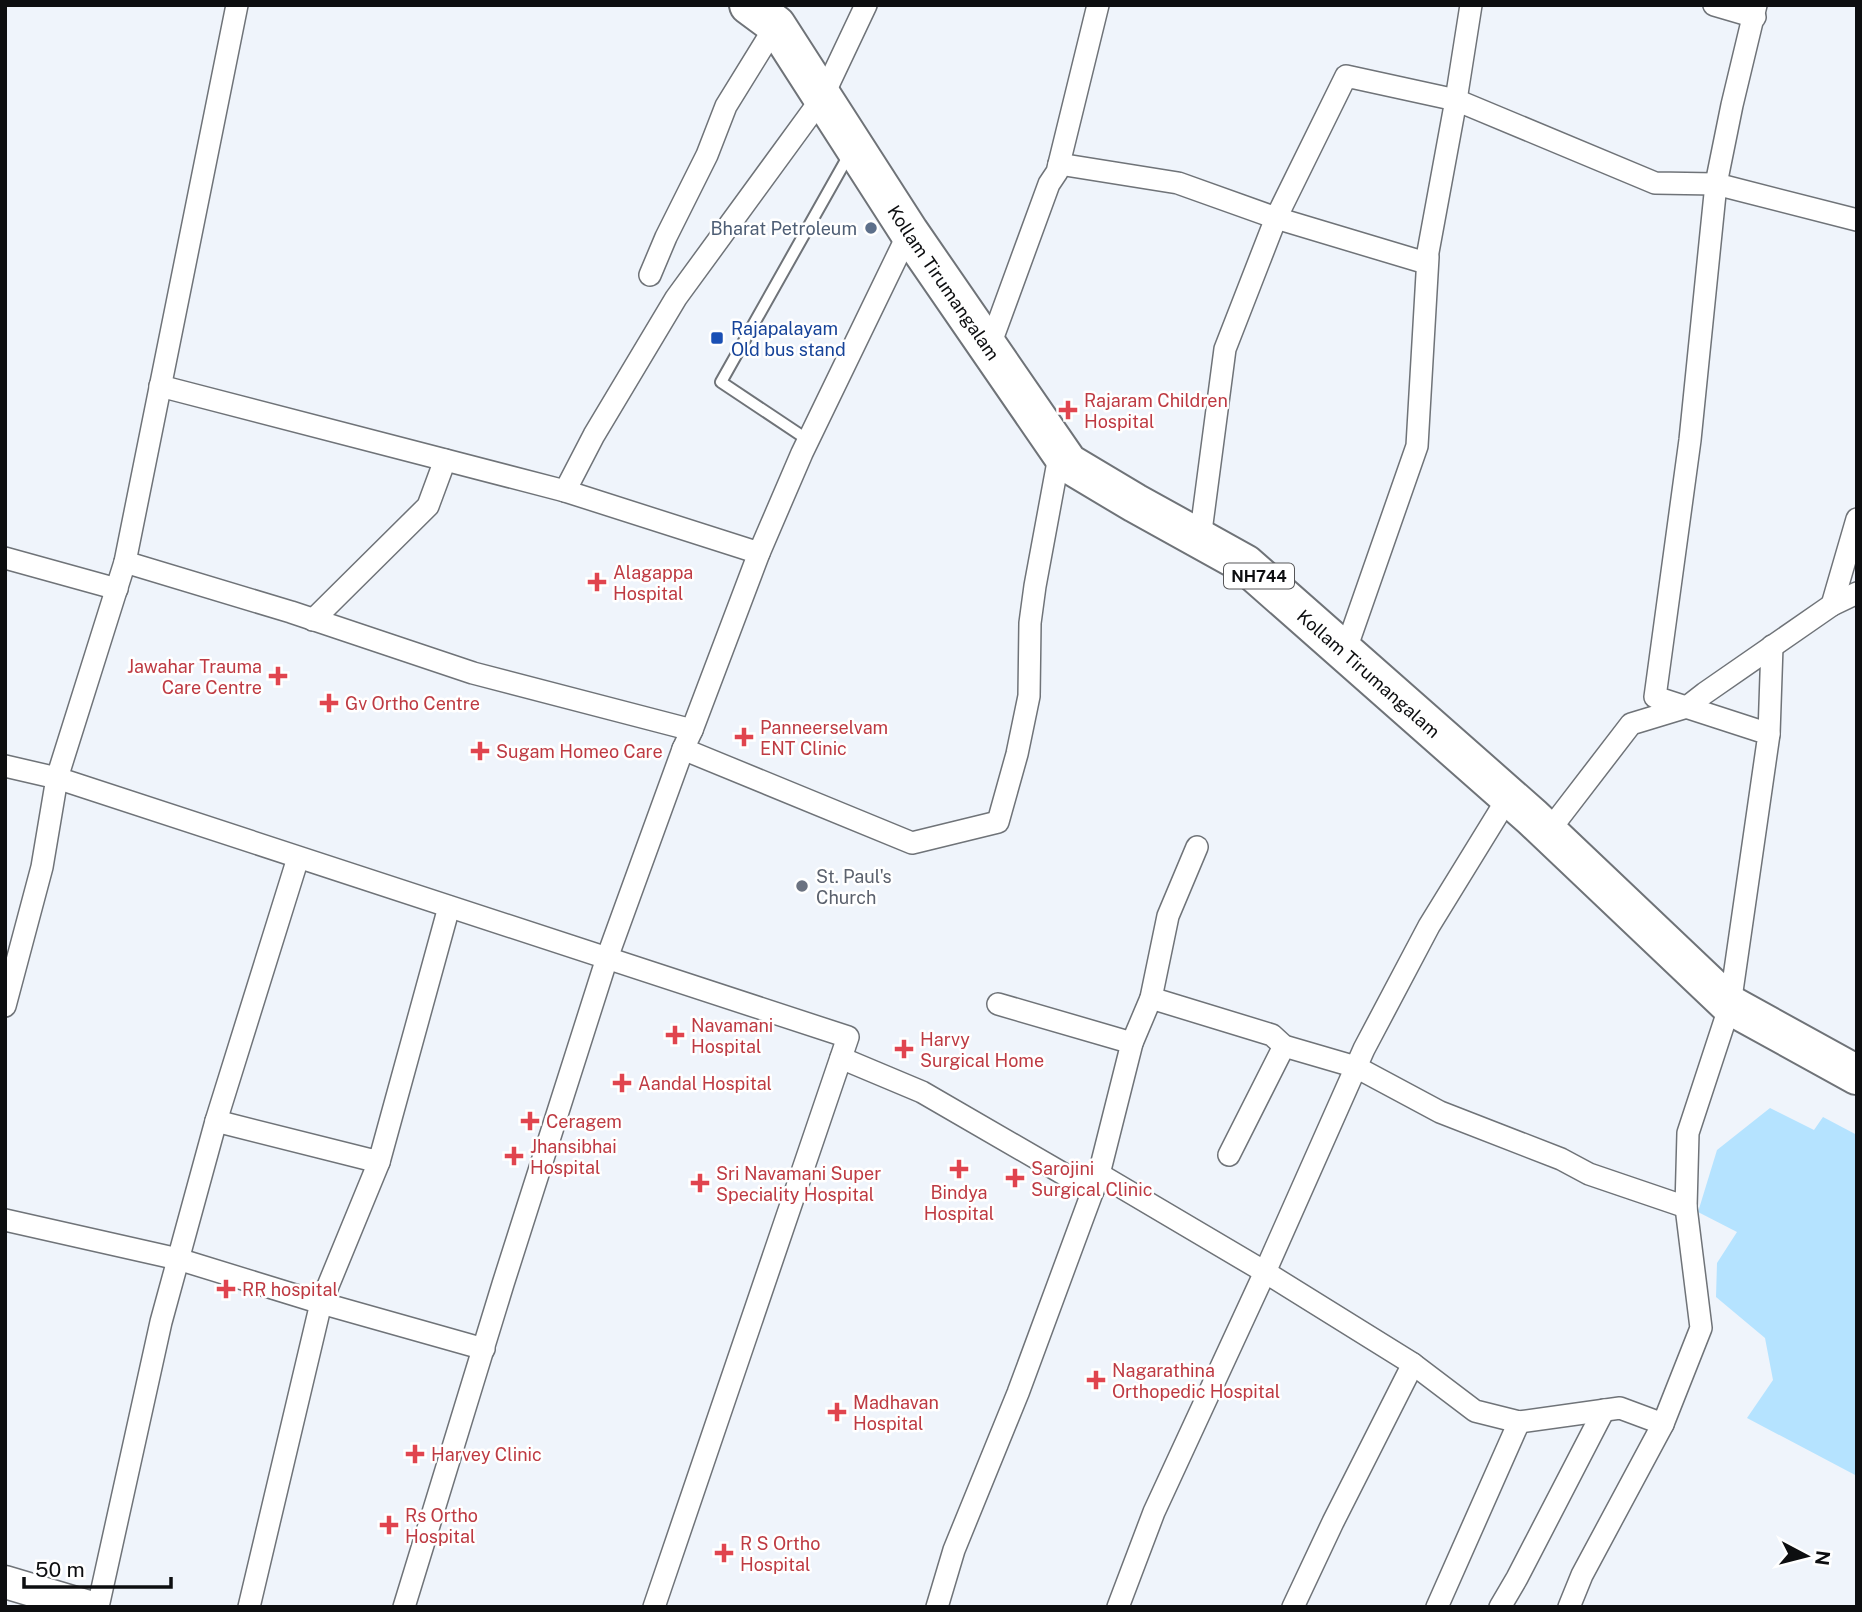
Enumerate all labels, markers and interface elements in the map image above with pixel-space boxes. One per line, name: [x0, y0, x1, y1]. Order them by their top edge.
street label: Kollam Tirumangalam: [884, 201, 1004, 364]
place label: Bharat Petroleum: [711, 218, 857, 239]
marker: Bharat Petroleum: [863, 220, 879, 236]
place label: Rajapalayam Old bus stand: [731, 318, 846, 360]
marker: Rajapalayam Old bus stand: [709, 330, 725, 346]
place label: Rajaram Children Hospital: [1084, 390, 1228, 432]
marker: Rajaram Children Hospital: [1058, 400, 1078, 420]
place label: Alagappa Hospital: [613, 562, 693, 604]
road number: NH744: [1224, 564, 1294, 589]
marker: Alagappa Hospital: [587, 572, 607, 592]
street label: Kollam Tirumangalam: [1293, 605, 1444, 742]
place label: Jawahar Trauma Care Centre: [127, 656, 262, 698]
marker: Jawahar Trauma Care Centre: [268, 666, 288, 686]
marker: Gv Ortho Centre: [319, 693, 339, 713]
place label: Gv Ortho Centre: [345, 693, 480, 714]
place label: Panneerselvam ENT Clinic: [760, 717, 888, 759]
marker: Panneerselvam ENT Clinic: [734, 727, 754, 747]
marker: Sugam Homeo Care: [470, 741, 490, 761]
place label: Sugam Homeo Care: [496, 741, 663, 762]
place label: St. Paul's Church: [816, 866, 892, 908]
marker: St. Paul's Church: [794, 878, 810, 894]
place label: Navamani Hospital: [691, 1015, 773, 1057]
marker: Navamani Hospital: [665, 1025, 685, 1045]
place label: Harvy Surgical Home: [920, 1029, 1044, 1071]
marker: Harvy Surgical Home: [894, 1039, 914, 1059]
marker: Aandal Hospital: [612, 1073, 632, 1093]
place label: Aandal Hospital: [638, 1073, 772, 1094]
marker: Ceragem: [520, 1111, 540, 1131]
place label: Ceragem: [546, 1111, 622, 1132]
place label: Jhansibhai Hospital: [530, 1136, 617, 1178]
marker: Jhansibhai Hospital: [504, 1146, 524, 1166]
place label: Sarojini Surgical Clinic: [1031, 1158, 1152, 1200]
marker: Bindya Hospital: [949, 1159, 969, 1179]
place label: Sri Navamani Super Speciality Hospital: [716, 1163, 881, 1205]
marker: Sarojini Surgical Clinic: [1005, 1168, 1025, 1188]
marker: Sri Navamani Super Speciality Hospital: [690, 1173, 710, 1193]
place label: Bindya Hospital: [924, 1182, 994, 1224]
marker: RR hospital: [216, 1279, 236, 1299]
place label: RR hospital: [242, 1279, 338, 1300]
place label: Nagarathina Orthopedic Hospital: [1112, 1360, 1280, 1402]
marker: Nagarathina Orthopedic Hospital: [1086, 1370, 1106, 1390]
place label: Madhavan Hospital: [853, 1392, 939, 1434]
marker: Madhavan Hospital: [827, 1402, 847, 1422]
marker: Harvey Clinic: [405, 1444, 425, 1464]
place label: Harvey Clinic: [431, 1444, 542, 1465]
place label: Rs Ortho Hospital: [405, 1505, 478, 1547]
marker: Rs Ortho Hospital: [379, 1515, 399, 1535]
north arrow: [1771, 1521, 1841, 1591]
place label: R S Ortho Hospital: [740, 1533, 820, 1575]
marker: R S Ortho Hospital: [714, 1543, 734, 1563]
scale bar: [24, 1546, 172, 1590]
text: N: [1811, 1549, 1835, 1567]
text: 50 m: [35, 1557, 85, 1582]

